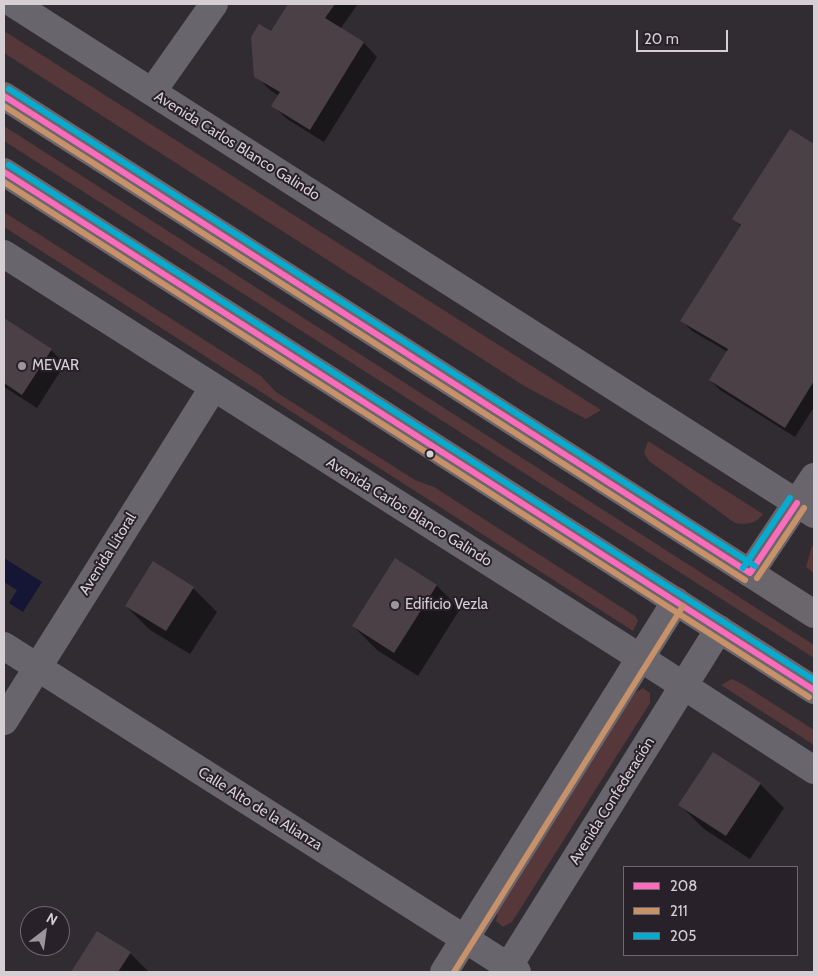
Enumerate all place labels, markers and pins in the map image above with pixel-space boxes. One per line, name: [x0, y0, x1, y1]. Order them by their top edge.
place label: MEVAR: [32, 357, 79, 375]
marker: MEVAR: [16, 360, 28, 372]
unlabelled marker: [425, 449, 435, 459]
place label: Edificio Vezla: [405, 596, 488, 614]
marker: Edificio Vezla: [389, 599, 401, 611]

